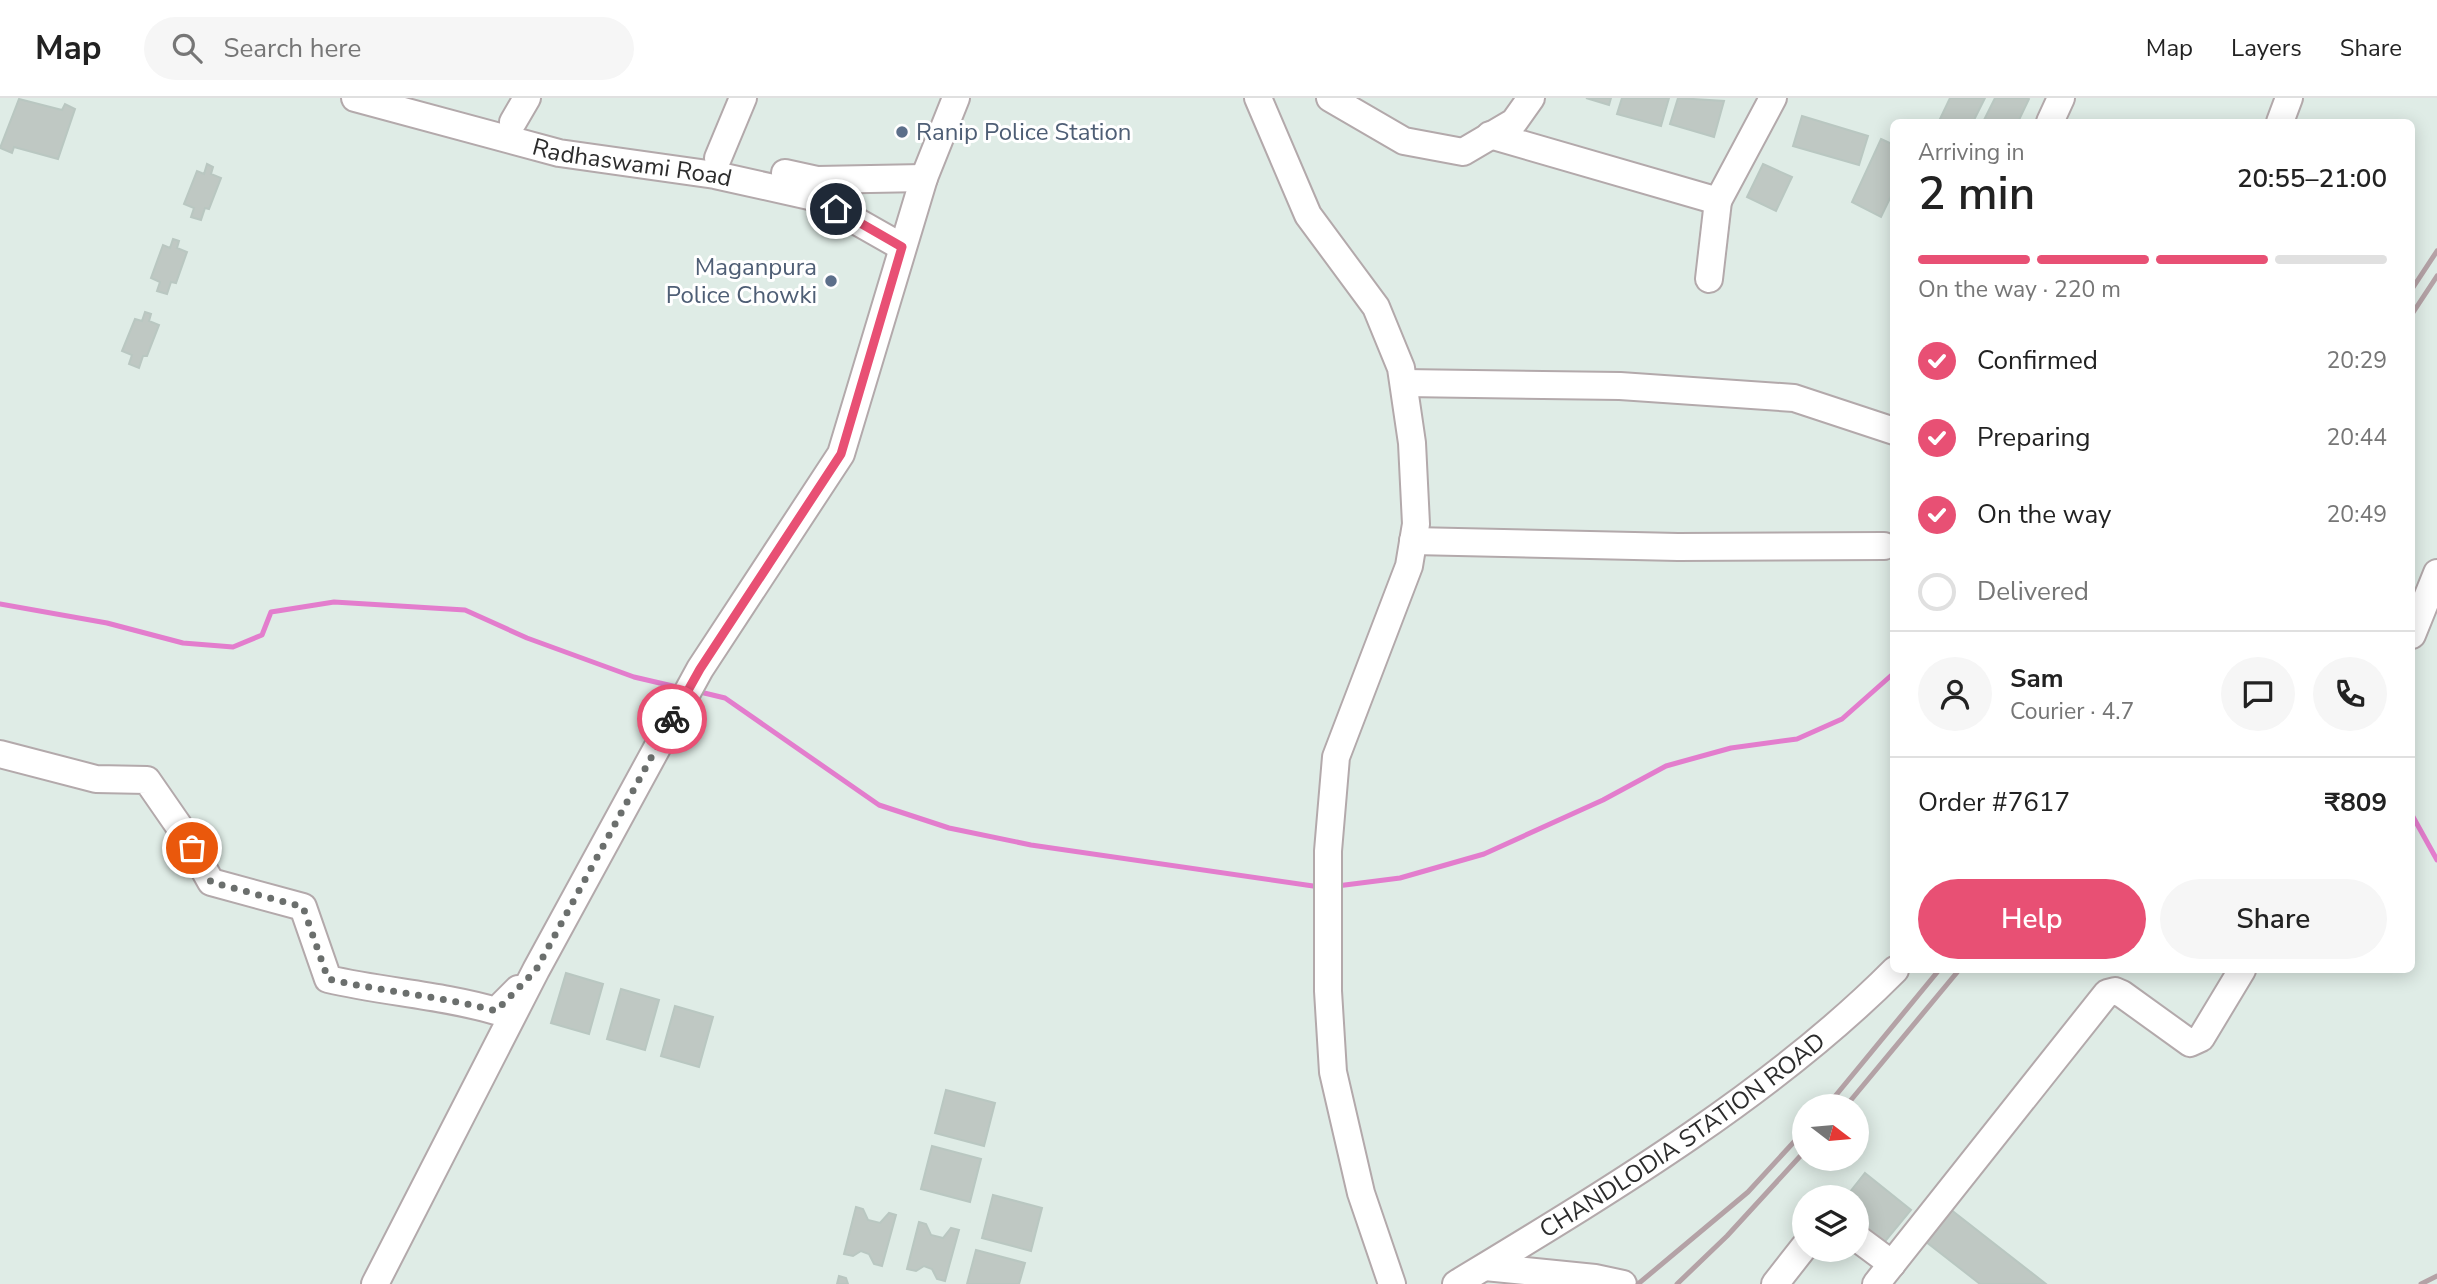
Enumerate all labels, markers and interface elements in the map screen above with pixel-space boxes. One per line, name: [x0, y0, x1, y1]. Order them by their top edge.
search box: [144, 17, 634, 80]
text: Map: [35, 26, 102, 71]
icon: search: [168, 29, 206, 67]
text: Search here: [224, 31, 361, 66]
text: Map: [2146, 32, 2193, 64]
text: Layers: [2231, 32, 2302, 64]
text: Share: [2340, 32, 2402, 64]
place label: Ranip Police Station: [916, 116, 1131, 148]
marker: Ranip Police Station: [894, 124, 910, 140]
street label: Radhaswami Road: [529, 131, 735, 194]
text: Arriving in: [1918, 137, 2025, 168]
text: 20:55–21:00: [2237, 161, 2387, 196]
text: 2 min: [1918, 162, 2035, 225]
pin: [806, 179, 866, 239]
icon: home: [817, 190, 855, 228]
place label: Maganpura Police Chowki: [666, 251, 817, 311]
marker: Maganpura Police Chowki: [823, 273, 839, 289]
text: On the way · 220 m: [1918, 274, 2121, 305]
icon: check: [1918, 342, 1956, 380]
text: Confirmed: [1977, 343, 2098, 378]
text: 20:29: [2327, 345, 2387, 376]
icon: check: [1918, 419, 1956, 457]
text: Preparing: [1977, 420, 2090, 455]
text: 20:44: [2327, 422, 2387, 453]
icon: check: [1918, 496, 1956, 534]
text: On the way: [1977, 497, 2111, 532]
text: 20:49: [2327, 499, 2387, 530]
text: Delivered: [1977, 574, 2089, 609]
button: person: [1918, 657, 1992, 731]
button: chat: [2221, 657, 2295, 731]
button: phone: [2313, 657, 2387, 731]
text: Sam: [2010, 661, 2063, 696]
courier: [637, 684, 707, 754]
text: Courier · 4.7: [2010, 696, 2134, 727]
icon: bike: [653, 700, 691, 738]
text: Order #7617: [1918, 785, 2070, 820]
text: ₹809: [2325, 785, 2387, 820]
pin: [162, 818, 222, 878]
icon: bag: [173, 829, 211, 867]
button: Help: [1918, 879, 2146, 959]
button: Share: [2160, 879, 2387, 959]
street label: CHANDLODIA STATION ROAD: [1533, 1025, 1832, 1245]
north arrow: [1792, 1094, 1869, 1171]
map controls: [1792, 1094, 1869, 1262]
button: layers: [1792, 1185, 1869, 1262]

